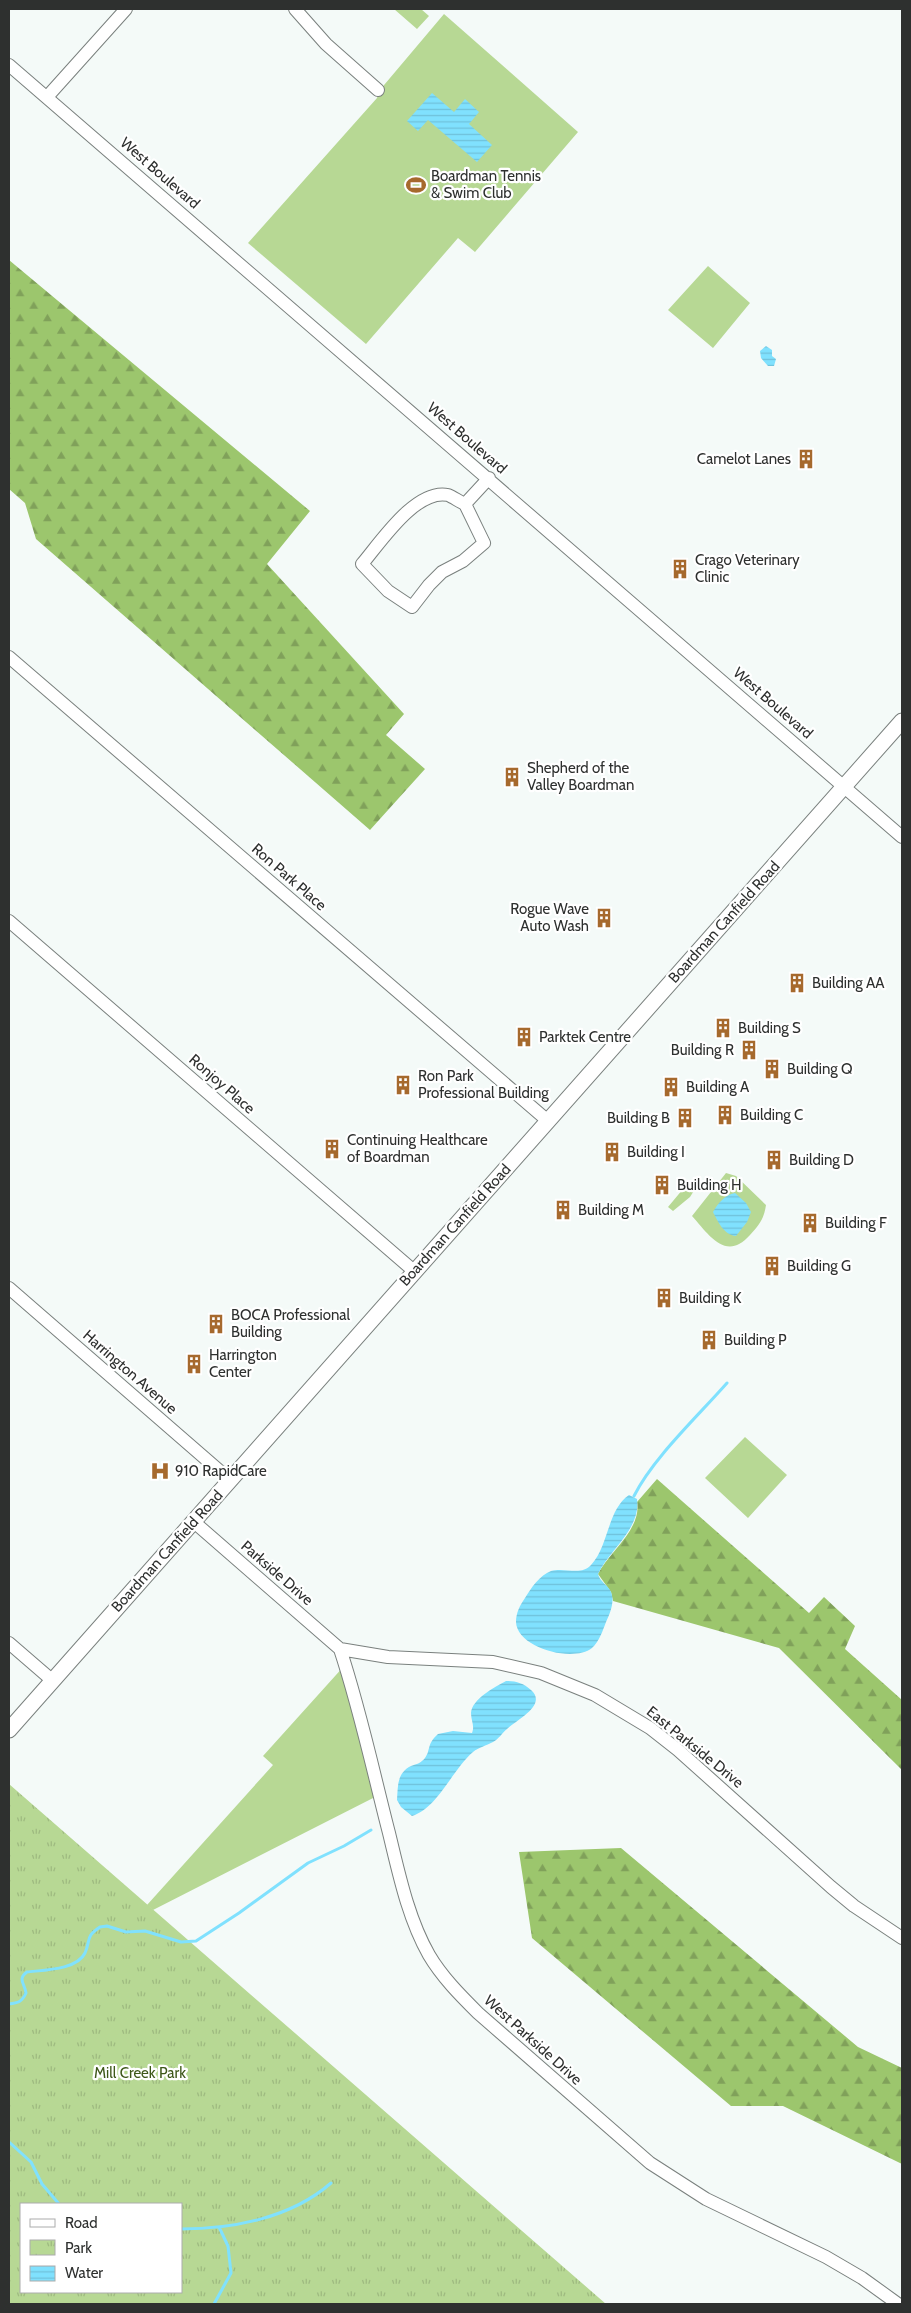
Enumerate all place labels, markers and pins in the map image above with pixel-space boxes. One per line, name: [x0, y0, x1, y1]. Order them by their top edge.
place label: Boardman Tennis & Swim Club: [431, 167, 541, 202]
sports icon: Boardman Tennis & Swim Club: [405, 174, 427, 196]
building icon: Camelot Lanes: [795, 448, 817, 470]
place label: Camelot Lanes: [697, 450, 791, 468]
place label: Crago Veterinary Clinic: [695, 551, 800, 586]
building icon: Crago Veterinary Clinic: [669, 558, 691, 580]
place label: Shepherd of the Valley Boardman: [527, 759, 634, 794]
building icon: Shepherd of the Valley Boardman: [501, 766, 523, 788]
place label: Rogue Wave Auto Wash: [510, 900, 589, 935]
building icon: Rogue Wave Auto Wash: [593, 907, 615, 929]
building icon: Building AA: [786, 972, 808, 994]
place label: Building AA: [812, 974, 885, 992]
building icon: Building S: [712, 1017, 734, 1039]
place label: Building S: [738, 1019, 801, 1037]
building icon: Parktek Centre: [513, 1026, 535, 1048]
place label: Parktek Centre: [539, 1028, 631, 1046]
building icon: Building R: [738, 1039, 760, 1061]
place label: Building R: [671, 1041, 734, 1059]
building icon: Building Q: [761, 1058, 783, 1080]
place label: Building Q: [787, 1060, 853, 1078]
place label: Ron Park Professional Building: [418, 1067, 549, 1102]
building icon: Ron Park Professional Building: [392, 1074, 414, 1096]
building icon: Building A: [660, 1076, 682, 1098]
place label: Building A: [686, 1078, 750, 1096]
building icon: Building C: [714, 1104, 736, 1126]
place label: Building C: [740, 1106, 803, 1124]
building icon: Building B: [674, 1107, 696, 1129]
place label: Building B: [607, 1109, 670, 1127]
place label: Continuing Healthcare of Boardman: [347, 1131, 488, 1166]
building icon: Continuing Healthcare of Boardman: [321, 1138, 343, 1160]
building icon: Building I: [601, 1141, 623, 1163]
place label: Building I: [627, 1143, 685, 1161]
building icon: Building D: [763, 1149, 785, 1171]
place label: Building D: [789, 1151, 854, 1169]
building icon: Building H: [651, 1174, 673, 1196]
place label: Building H: [677, 1176, 742, 1194]
building icon: Building M: [552, 1199, 574, 1221]
place label: Building M: [578, 1201, 644, 1219]
building icon: Building F: [799, 1212, 821, 1234]
place label: Building F: [825, 1214, 887, 1232]
building icon: Building G: [761, 1255, 783, 1277]
place label: Building G: [787, 1257, 851, 1275]
building icon: Building K: [653, 1287, 675, 1309]
place label: Building K: [679, 1289, 742, 1307]
place label: BOCA Professional Building: [231, 1306, 350, 1341]
building icon: BOCA Professional Building: [205, 1313, 227, 1335]
building icon: Building P: [698, 1329, 720, 1351]
place label: Building P: [724, 1331, 787, 1349]
place label: Harrington Center: [209, 1346, 277, 1381]
building icon: Harrington Center: [183, 1353, 205, 1375]
hospital icon: 910 RapidCare: [149, 1460, 171, 1482]
place label: 910 RapidCare: [175, 1462, 267, 1480]

